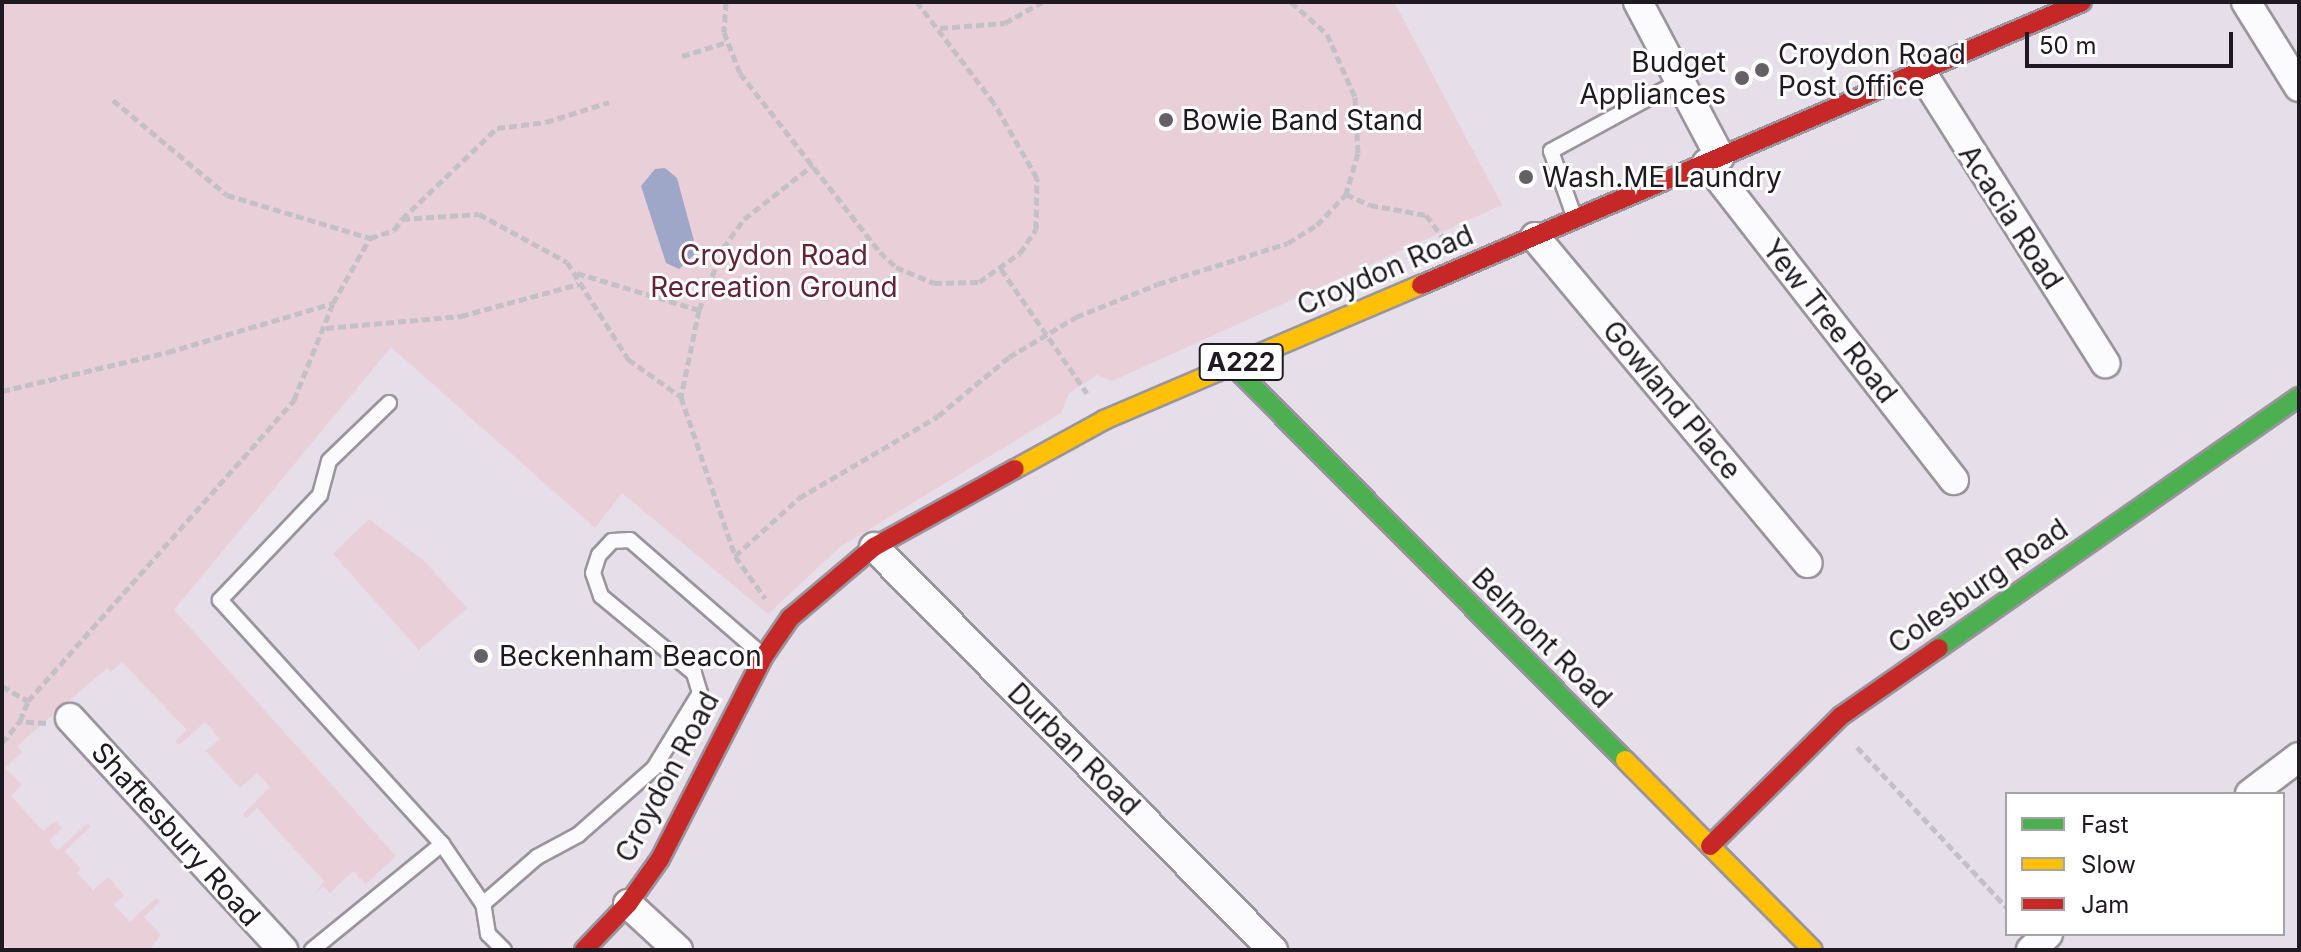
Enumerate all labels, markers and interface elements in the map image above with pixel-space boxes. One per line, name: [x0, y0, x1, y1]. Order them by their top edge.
scale bar: [2029, 16, 2237, 66]
text: 50 m: [2039, 31, 2097, 60]
place label: Croydon Road Post Office: [1778, 37, 1966, 103]
place label: Budget Appliances: [1579, 45, 1726, 111]
marker: Croydon Road Post Office: [1753, 61, 1771, 79]
marker: Budget Appliances: [1733, 69, 1751, 87]
place label: Bowie Band Stand: [1182, 103, 1423, 137]
marker: Bowie Band Stand: [1157, 111, 1175, 129]
street label: Acacia Road: [1952, 139, 2070, 295]
place label: Wash.ME Laundry: [1542, 160, 1782, 194]
marker: Wash.ME Laundry: [1517, 168, 1535, 186]
street label: Croydon Road: [1292, 218, 1478, 322]
street label: Yew Tree Road: [1756, 233, 1904, 409]
park label: Croydon Road Recreation Ground: [650, 238, 898, 304]
street label: Gowland Place: [1596, 314, 1748, 486]
road number: A222: [1197, 340, 1285, 384]
street label: Colesburg Road: [1882, 512, 2074, 660]
street label: Belmont Road: [1465, 561, 1619, 715]
place label: Beckenham Beacon: [499, 639, 762, 673]
marker: Beckenham Beacon: [470, 645, 492, 667]
street label: Durban Road: [1001, 676, 1147, 822]
street label: Croydon Road: [608, 686, 726, 868]
street label: Shaftesbury Road: [85, 735, 267, 933]
legend: [2005, 792, 2285, 936]
text: Fast: [2081, 810, 2129, 839]
text: Slow: [2081, 850, 2136, 879]
text: Jam: [2081, 890, 2129, 919]

